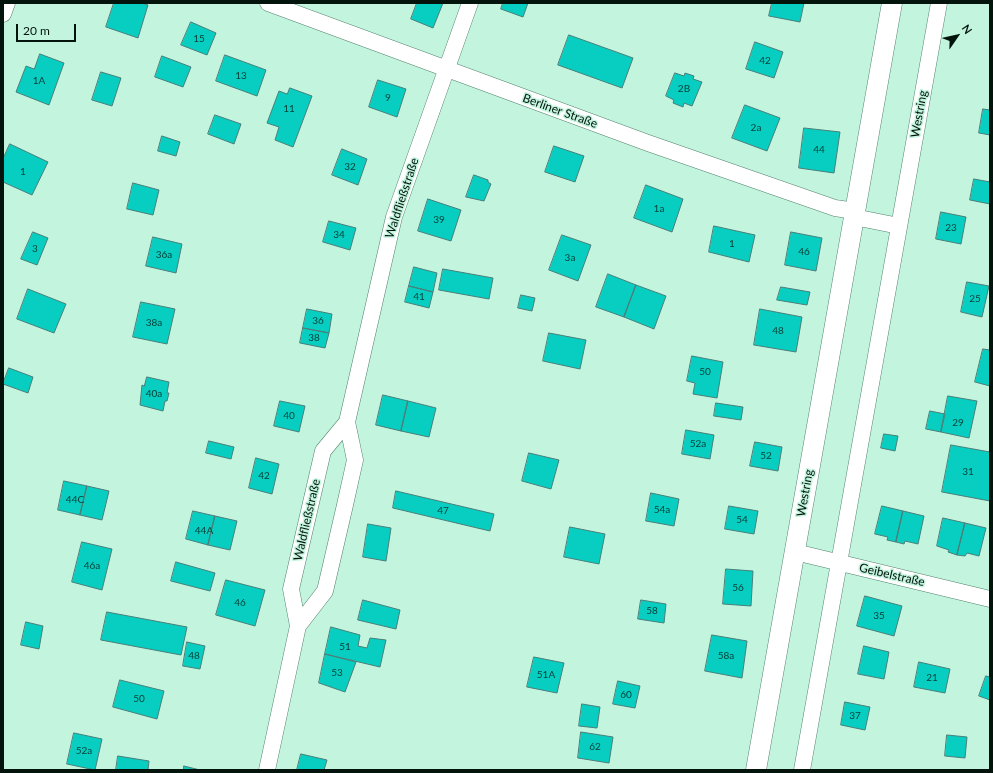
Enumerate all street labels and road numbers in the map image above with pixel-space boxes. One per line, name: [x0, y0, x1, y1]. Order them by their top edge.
street label: Westring: [908, 89, 930, 139]
street label: Berliner Straße: [521, 91, 599, 131]
street label: Waldfließstraße: [382, 156, 422, 240]
street label: Westring: [794, 468, 816, 518]
street label: Waldfließstraße: [291, 478, 323, 562]
street label: Geibelstraße: [858, 560, 926, 590]

